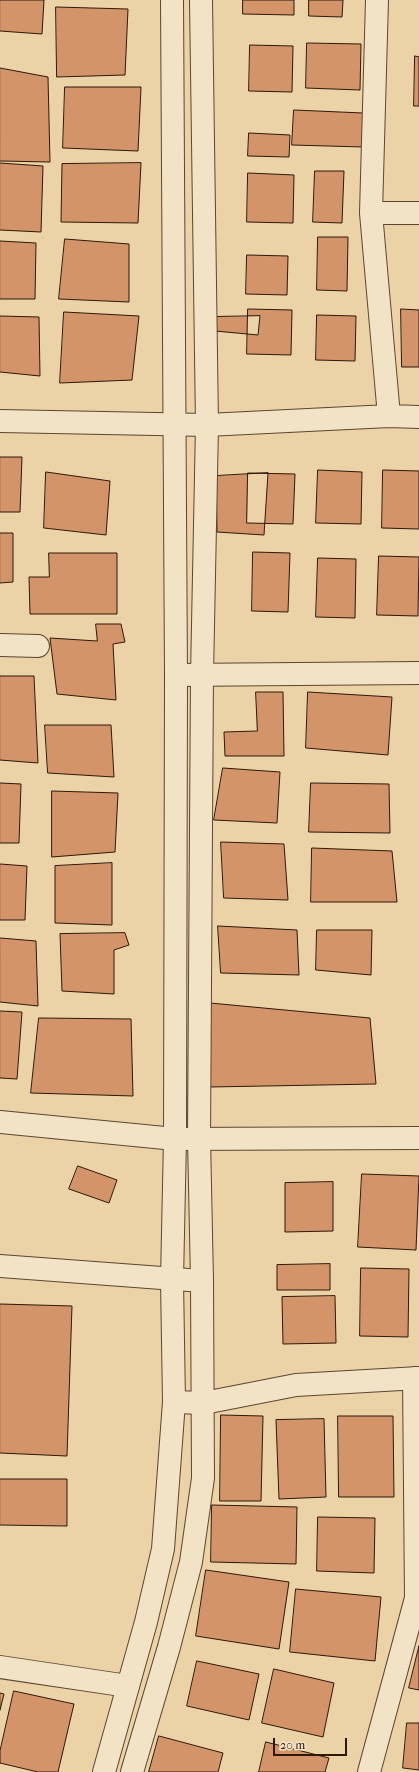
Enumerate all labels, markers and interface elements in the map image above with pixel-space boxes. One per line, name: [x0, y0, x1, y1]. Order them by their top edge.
scale bar: [275, 1730, 349, 1756]
text: 20 m: [280, 1738, 305, 1752]

